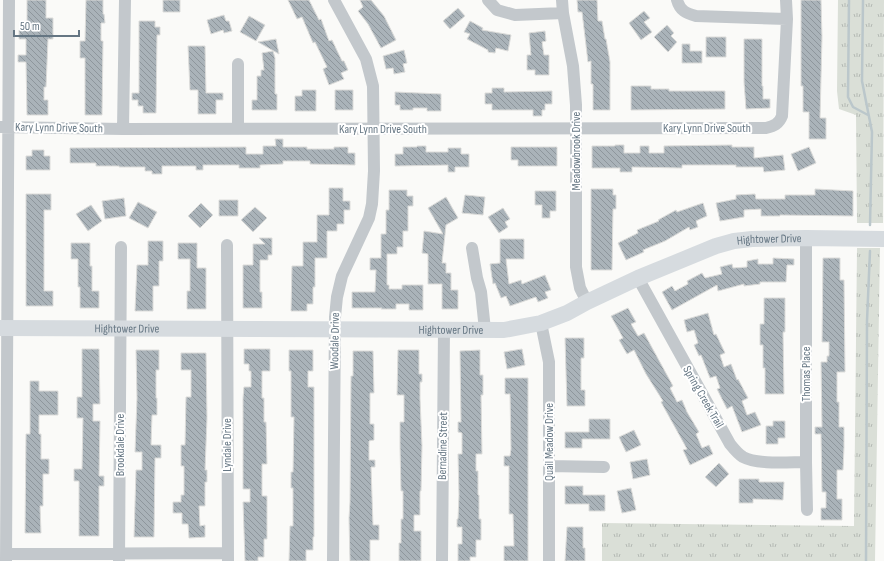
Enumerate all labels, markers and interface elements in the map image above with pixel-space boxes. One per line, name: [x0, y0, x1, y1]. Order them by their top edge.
scale bar: [14, 12, 79, 38]
text: 50 m: [20, 19, 40, 34]
street label: Meadowbrook Drive: [569, 111, 584, 190]
street label: Kary Lynn Drive South: [15, 120, 103, 136]
street label: Kary Lynn Drive South: [663, 121, 751, 136]
street label: Kary Lynn Drive South: [339, 122, 427, 137]
street label: Hightower Drive: [736, 231, 802, 248]
street label: Woodale Drive: [327, 312, 343, 370]
street label: Hightower Drive: [95, 321, 160, 336]
street label: Hightower Drive: [419, 322, 484, 337]
street label: Thomas Place: [799, 346, 814, 401]
street label: Spring Creek Trail: [679, 363, 727, 431]
street label: Quail Meadow Drive: [542, 403, 557, 481]
street label: Bernadine Street: [435, 412, 451, 480]
street label: Brookdale Drive: [113, 414, 128, 476]
street label: Lyndale Drive: [220, 418, 235, 472]

